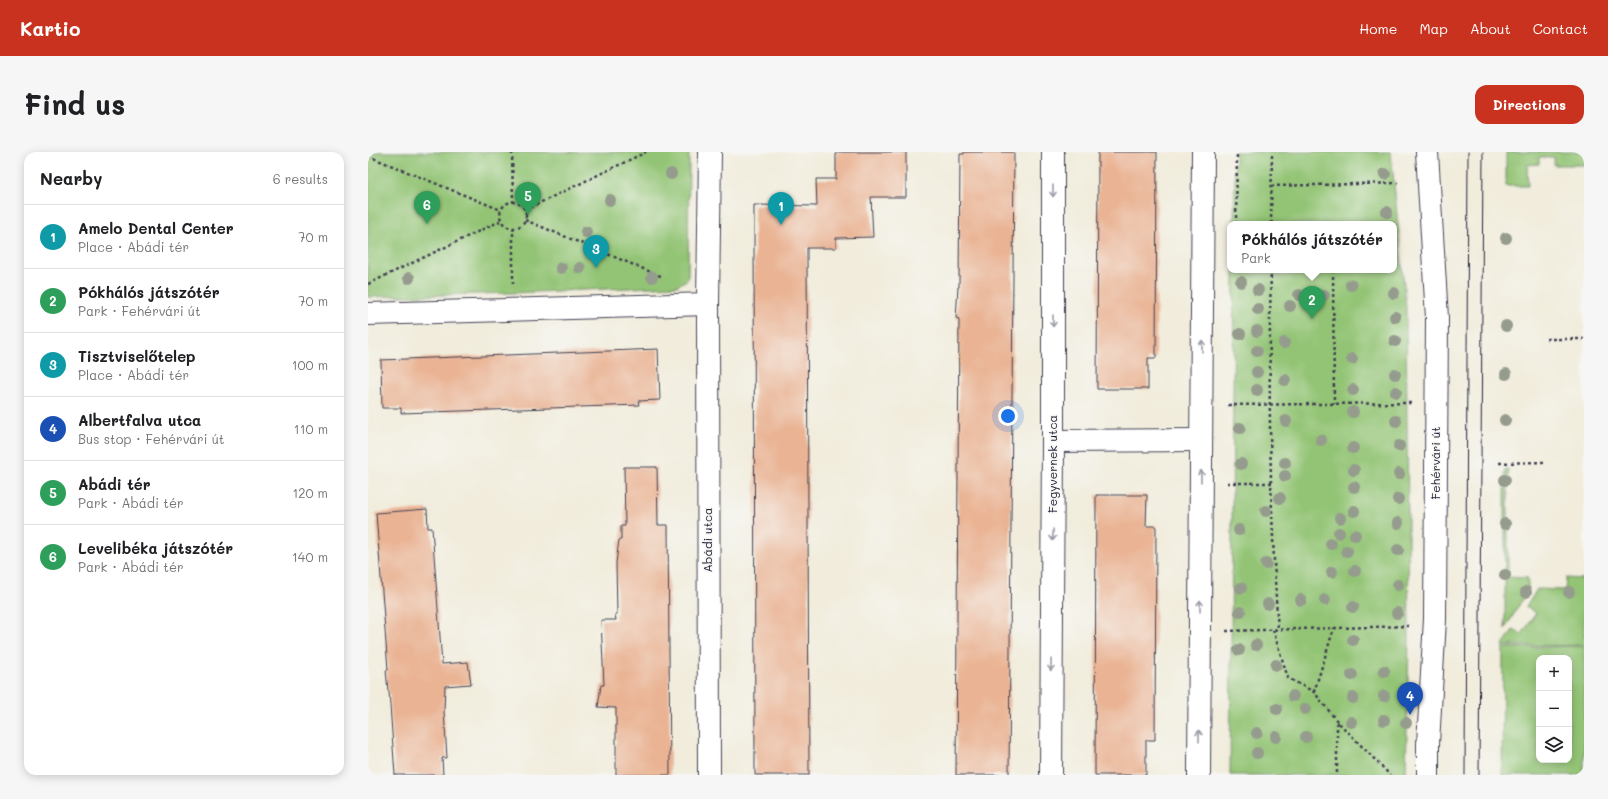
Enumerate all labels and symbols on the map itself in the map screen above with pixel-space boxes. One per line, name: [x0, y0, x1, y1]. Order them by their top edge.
pin: 5: [515, 182, 541, 215]
one-way arrow: [1049, 184, 1057, 197]
pin: 6: [414, 191, 440, 224]
pin: 1: [768, 192, 794, 225]
pin: 3: [583, 235, 609, 268]
pin: 2: [1299, 286, 1325, 319]
one-way arrow: [1049, 314, 1057, 327]
one-way arrow: [1198, 340, 1206, 353]
your location: [998, 406, 1018, 426]
street label: Fegyvernek utca: [1044, 415, 1060, 513]
street label: Fehérvári út: [1427, 426, 1443, 500]
one-way arrow: [1197, 470, 1205, 483]
street label: Abádi utca: [699, 508, 715, 572]
one-way arrow: [1049, 528, 1057, 541]
one-way arrow: [1196, 600, 1204, 613]
one-way arrow: [1048, 658, 1055, 671]
pin: 4: [1397, 682, 1423, 715]
one-way arrow: [1196, 730, 1203, 743]

